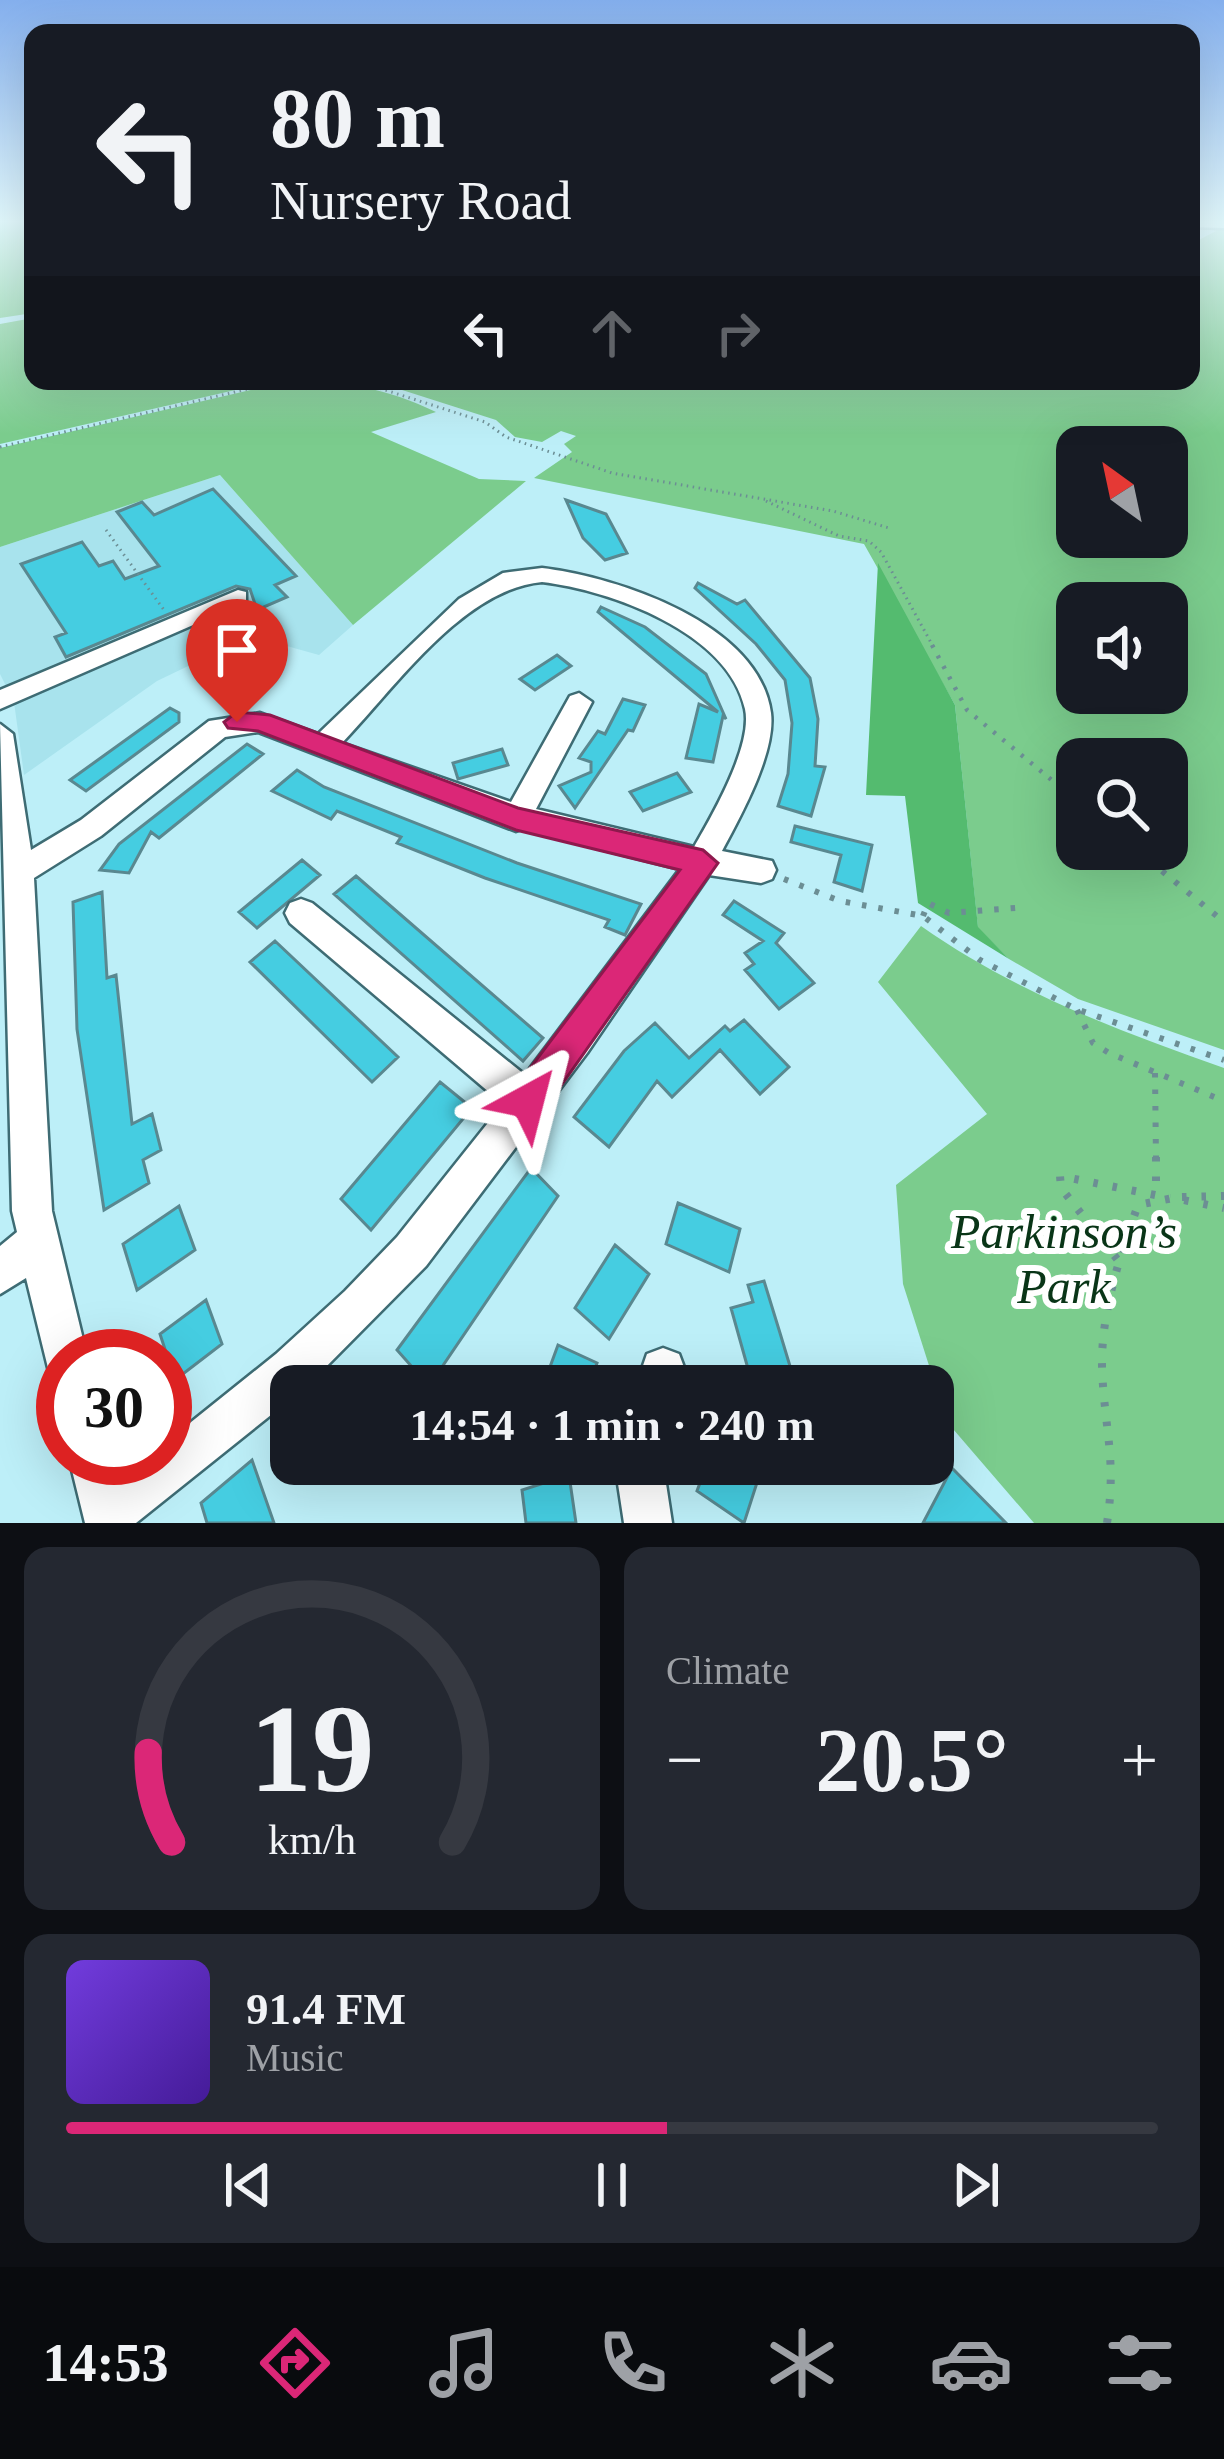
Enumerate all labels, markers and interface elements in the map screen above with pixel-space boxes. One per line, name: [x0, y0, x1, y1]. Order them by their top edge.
icon: left: [72, 72, 228, 228]
text: 80 m: [270, 72, 445, 165]
text: Nursery Road: [270, 171, 571, 231]
icon: left: [453, 300, 519, 366]
icon: ahead: [579, 300, 645, 366]
icon: right: [705, 300, 771, 366]
north arrow: [1056, 426, 1188, 558]
map controls: [1056, 426, 1188, 870]
button: sound: [1056, 582, 1188, 714]
pin: [186, 599, 288, 722]
icon: arrive: [204, 617, 270, 683]
button: search: [1056, 738, 1188, 870]
position arrow: [465, 1038, 591, 1164]
park label: Parkinson’s Park: [950, 1205, 1177, 1313]
speed limit sign: 30: [36, 1329, 192, 1485]
text: 14:54 · 1 min · 240 m: [410, 1400, 815, 1450]
text: Climate: [666, 1649, 789, 1692]
text: 19: [250, 1680, 374, 1818]
text: 20.5°: [815, 1711, 1009, 1810]
text: −: [666, 1723, 703, 1796]
text: +: [1121, 1723, 1158, 1796]
text: km/h: [268, 1815, 356, 1862]
text: 91.4 FM: [246, 1984, 406, 2034]
text: Music: [246, 2036, 344, 2079]
icon: previous: [215, 2152, 281, 2218]
icon: pause: [579, 2152, 645, 2218]
icon: next: [943, 2152, 1009, 2218]
icon: directions: [253, 2321, 337, 2405]
icon: music: [422, 2321, 506, 2405]
icon: phone: [591, 2321, 675, 2405]
icon: climate: [760, 2321, 844, 2405]
icon: car: [929, 2321, 1013, 2405]
icon: filters: [1098, 2321, 1182, 2405]
text: 14:53: [42, 2333, 168, 2393]

